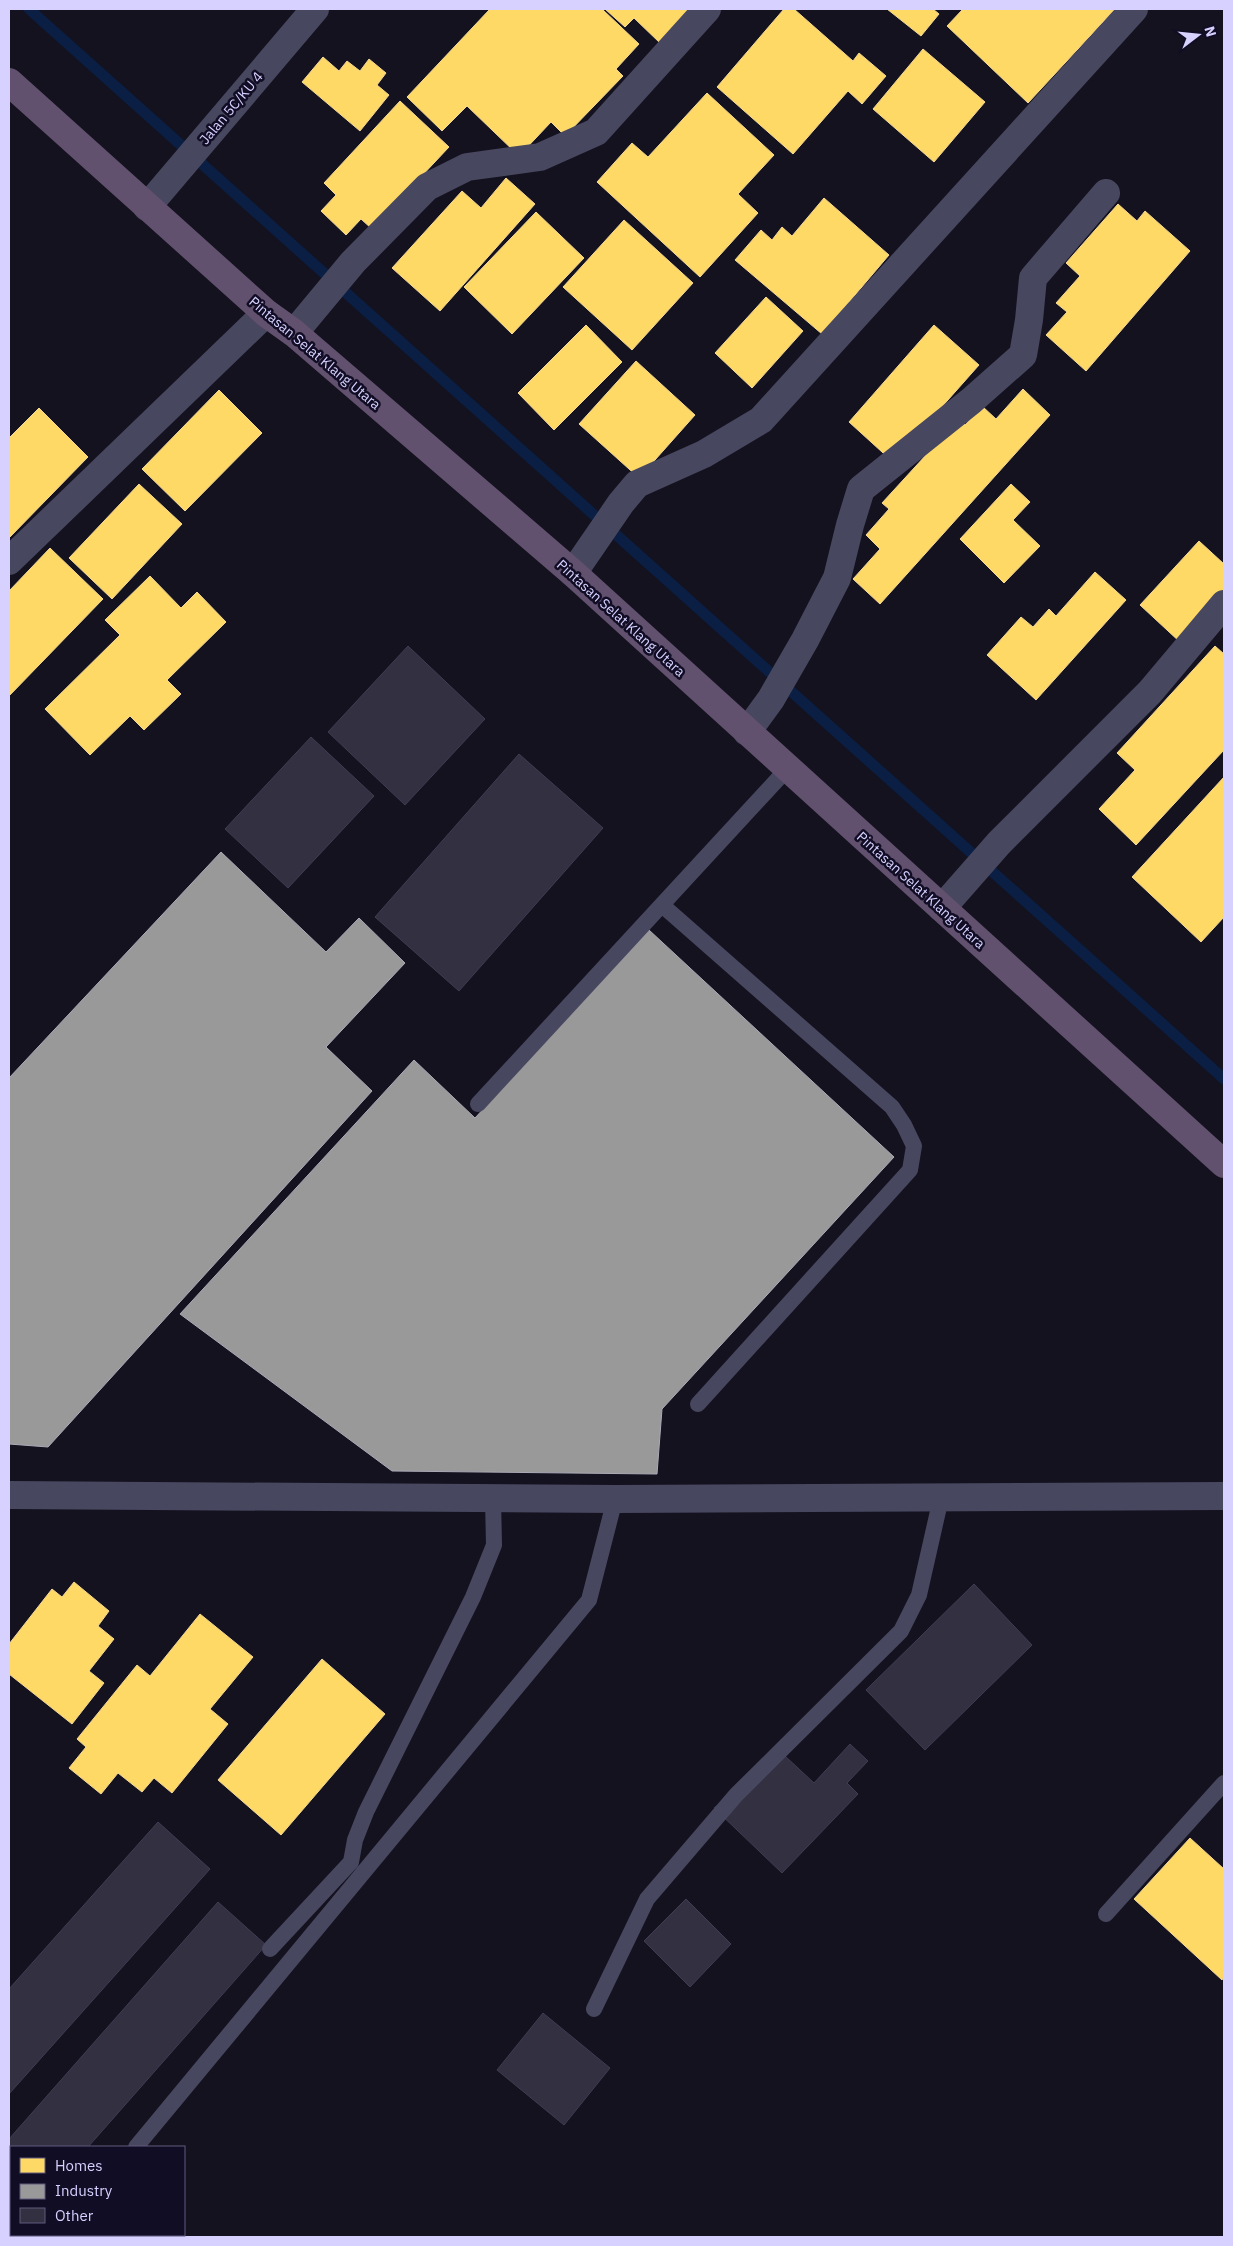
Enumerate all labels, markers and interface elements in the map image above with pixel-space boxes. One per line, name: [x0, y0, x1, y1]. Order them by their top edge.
north arrow: [1173, 10, 1223, 60]
text: N: [1200, 24, 1221, 39]
street label: Jalan 5C/KU 4: [195, 68, 267, 148]
street label: Pintasan Selat Klang Utara: [245, 293, 385, 414]
street label: Pintasan Selat Klang Utara: [553, 556, 689, 681]
street label: Pintasan Selat Klang Utara: [853, 828, 989, 953]
legend: [10, 2146, 185, 2236]
text: Homes: [55, 2156, 103, 2175]
text: Industry: [55, 2181, 113, 2200]
text: Other: [55, 2206, 94, 2225]

